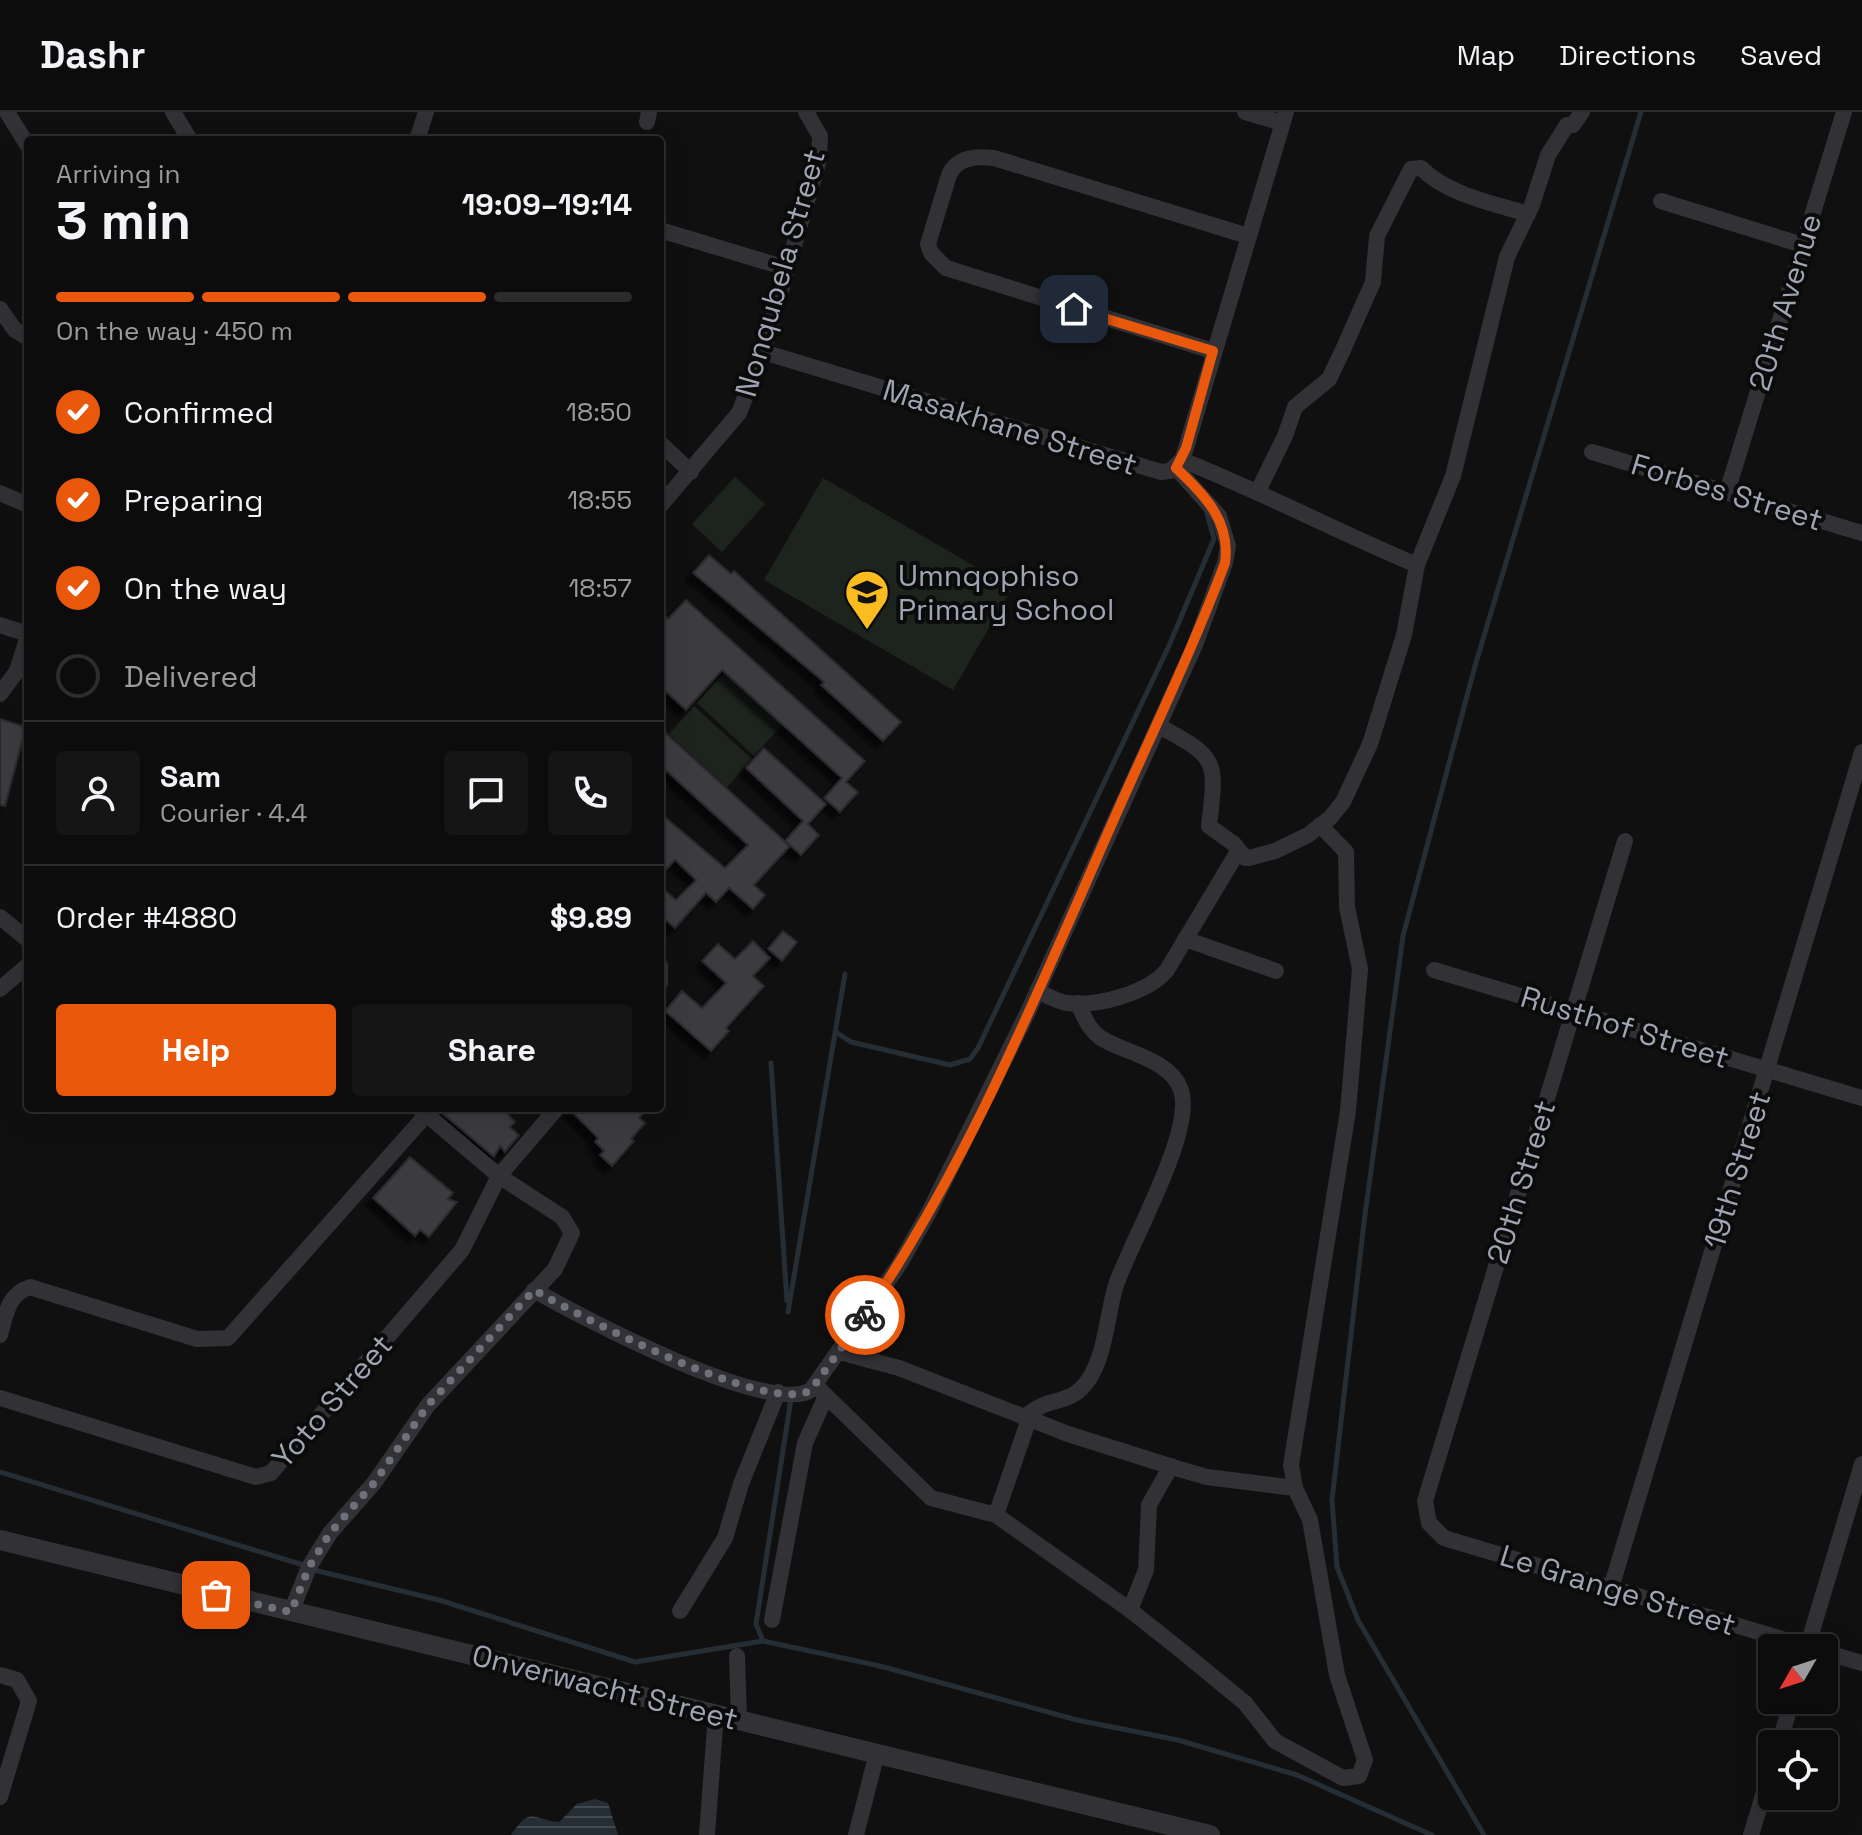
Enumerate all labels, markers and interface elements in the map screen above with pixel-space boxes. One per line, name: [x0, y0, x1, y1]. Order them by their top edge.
text: Dashr: [40, 31, 146, 79]
text: Map: [1457, 37, 1515, 73]
text: Directions: [1559, 37, 1696, 73]
text: Saved: [1740, 37, 1822, 73]
street label: Nonqubela Street: [726, 145, 834, 401]
text: Arriving in: [56, 157, 180, 191]
text: 19:09–19:14: [462, 185, 632, 224]
text: 3 min: [56, 188, 191, 254]
street label: 20th Avenue: [1740, 209, 1830, 395]
pin: [1040, 275, 1108, 343]
icon: home: [1052, 287, 1096, 331]
text: On the way · 450 m: [56, 314, 293, 348]
street label: Masakhane Street: [878, 370, 1142, 484]
icon: check: [56, 390, 100, 434]
text: Confirmed: [124, 393, 274, 432]
text: 18:50: [566, 395, 632, 429]
street label: Forbes Street: [1627, 444, 1827, 540]
icon: check: [56, 478, 100, 522]
text: Preparing: [124, 481, 263, 520]
text: 18:55: [567, 483, 632, 517]
place label: Umnqophiso Primary School: [898, 556, 1114, 629]
icon: check: [56, 566, 100, 610]
school or university icon: Umnqophiso Primary School: [843, 568, 891, 631]
text: On the way: [124, 569, 287, 608]
text: 18:57: [568, 571, 632, 605]
text: Delivered: [124, 657, 258, 696]
button: person: [56, 751, 140, 835]
button: chat: [444, 751, 528, 835]
button: phone: [548, 751, 632, 835]
text: Sam: [160, 757, 221, 796]
text: Courier · 4.4: [160, 796, 307, 830]
text: Order #4880: [56, 898, 237, 937]
text: $9.89: [550, 898, 632, 937]
street label: Rusthof Street: [1516, 977, 1734, 1077]
button: Help: [56, 1004, 336, 1096]
button: Share: [352, 1004, 632, 1096]
street label: 19th Street: [1695, 1087, 1779, 1253]
street label: 20th Street: [1478, 1096, 1564, 1268]
courier: [825, 1275, 905, 1355]
icon: bike: [843, 1293, 887, 1337]
street label: Yoto Street: [263, 1326, 401, 1476]
street label: Le Grange Street: [1495, 1536, 1741, 1644]
pin: [182, 1561, 250, 1629]
icon: bag: [194, 1573, 238, 1617]
north arrow: [1758, 1634, 1838, 1714]
map controls: [1758, 1634, 1838, 1810]
street label: Onverwacht Street: [468, 1635, 742, 1739]
button: locate: [1758, 1730, 1838, 1810]

